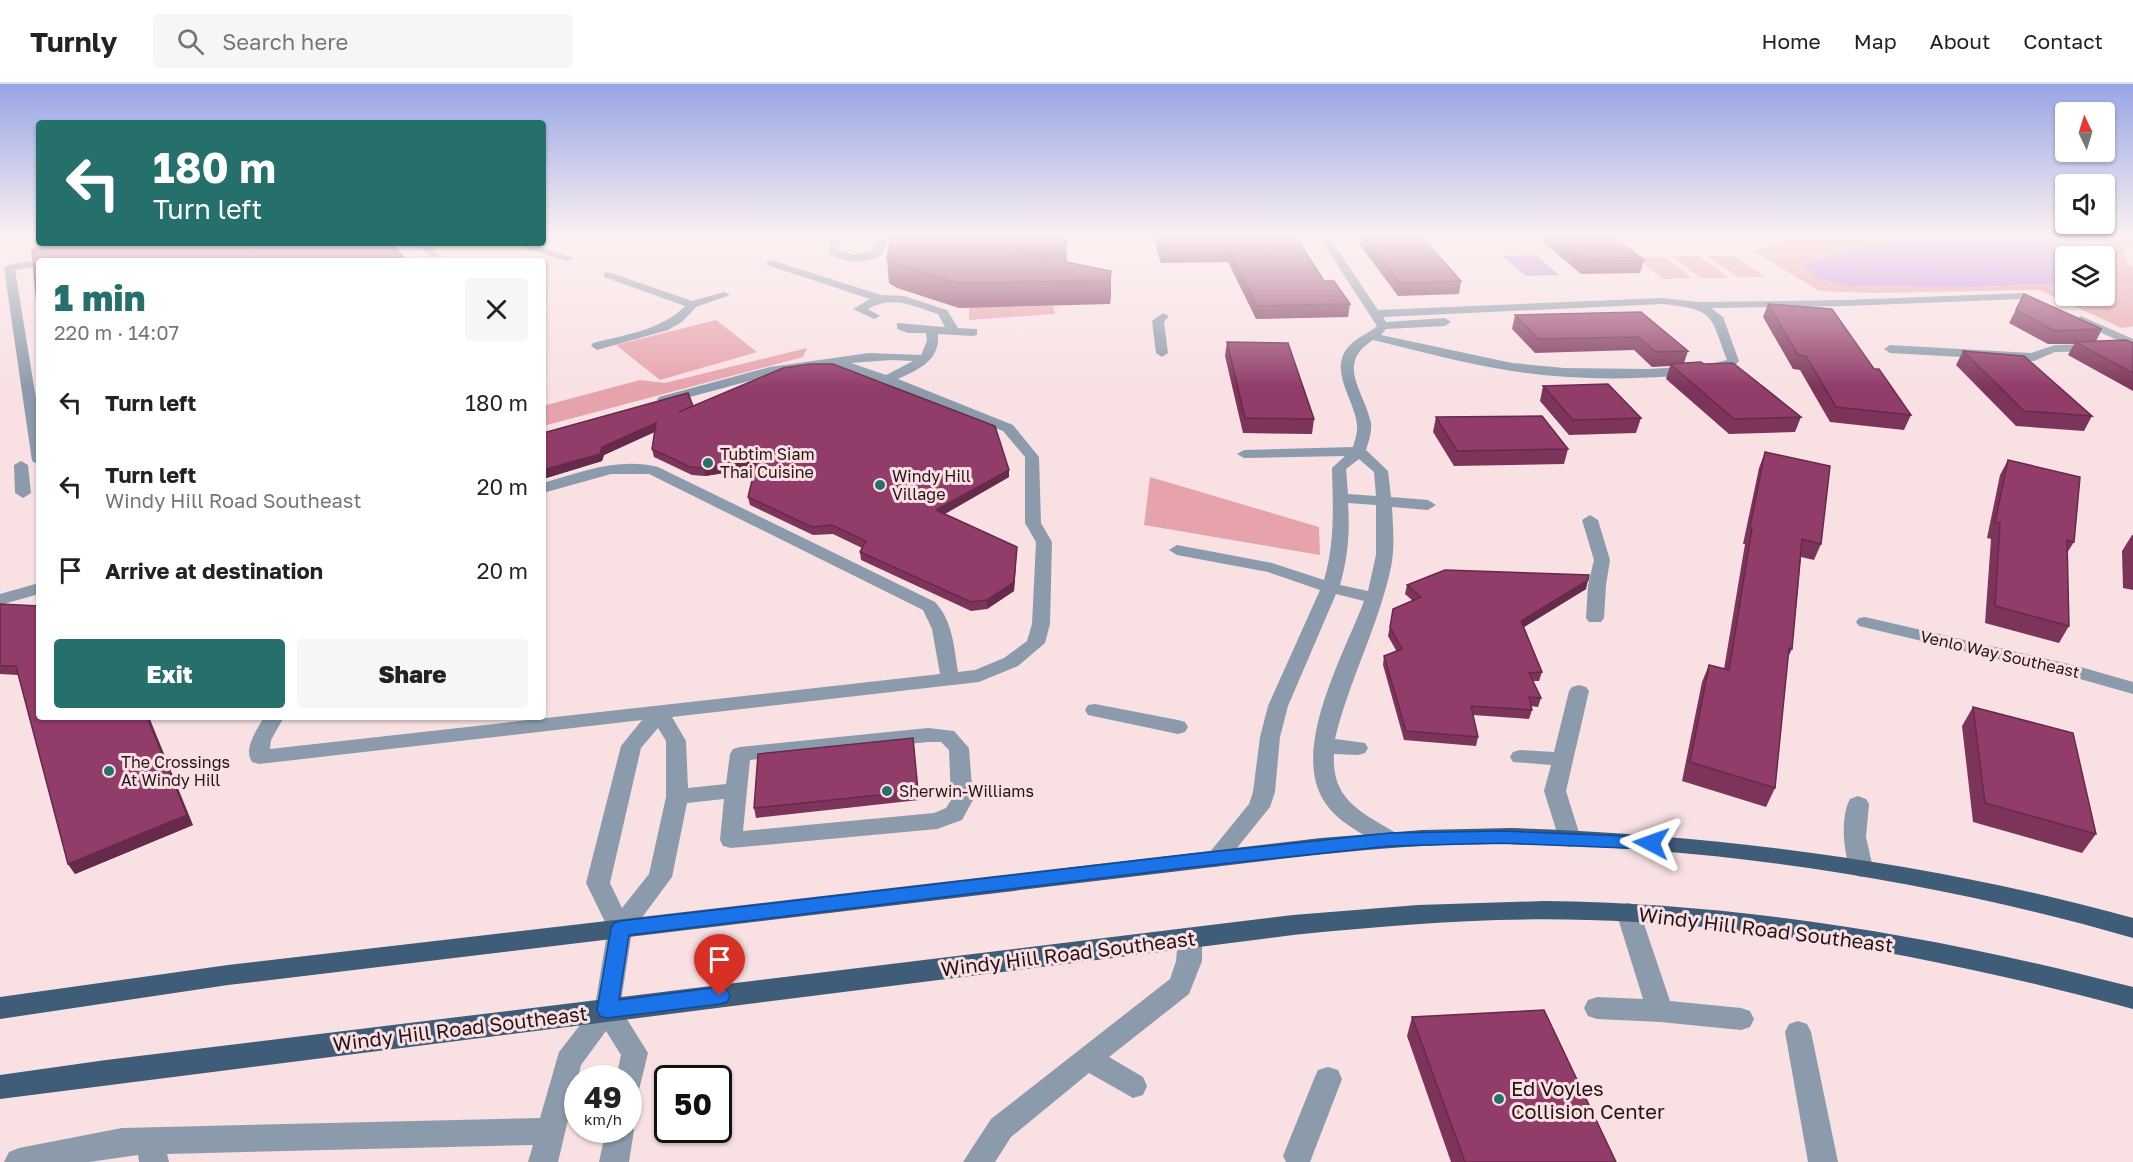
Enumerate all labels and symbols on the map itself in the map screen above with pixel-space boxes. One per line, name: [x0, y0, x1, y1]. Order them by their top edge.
north arrow: [2055, 102, 2115, 162]
place label: Tubtim Siam Thai Cuisine: [720, 444, 815, 482]
marker: Tubtim Siam Thai Cuisine: [701, 456, 715, 470]
place label: Windy Hill Village: [892, 466, 971, 504]
marker: Windy Hill Village: [873, 478, 887, 492]
street label: Venlo Way Southeast: [1918, 626, 2082, 682]
place label: The Crossings At Windy Hill: [121, 752, 230, 790]
marker: The Crossings At Windy Hill: [102, 764, 116, 778]
place label: Sherwin-Williams: [899, 781, 1034, 801]
marker: Sherwin-Williams: [880, 784, 894, 798]
position arrow: [1619, 811, 1683, 875]
street label: Windy Hill Road Southeast: [1637, 901, 1895, 957]
street label: Windy Hill Road Southeast: [939, 925, 1197, 981]
pin: [694, 934, 745, 996]
street label: Windy Hill Road Southeast: [331, 1000, 589, 1056]
speed limit sign: 50: [654, 1065, 732, 1143]
place label: Ed Voyles Collision Center: [1511, 1076, 1665, 1123]
marker: Ed Voyles Collision Center: [1492, 1092, 1506, 1106]

